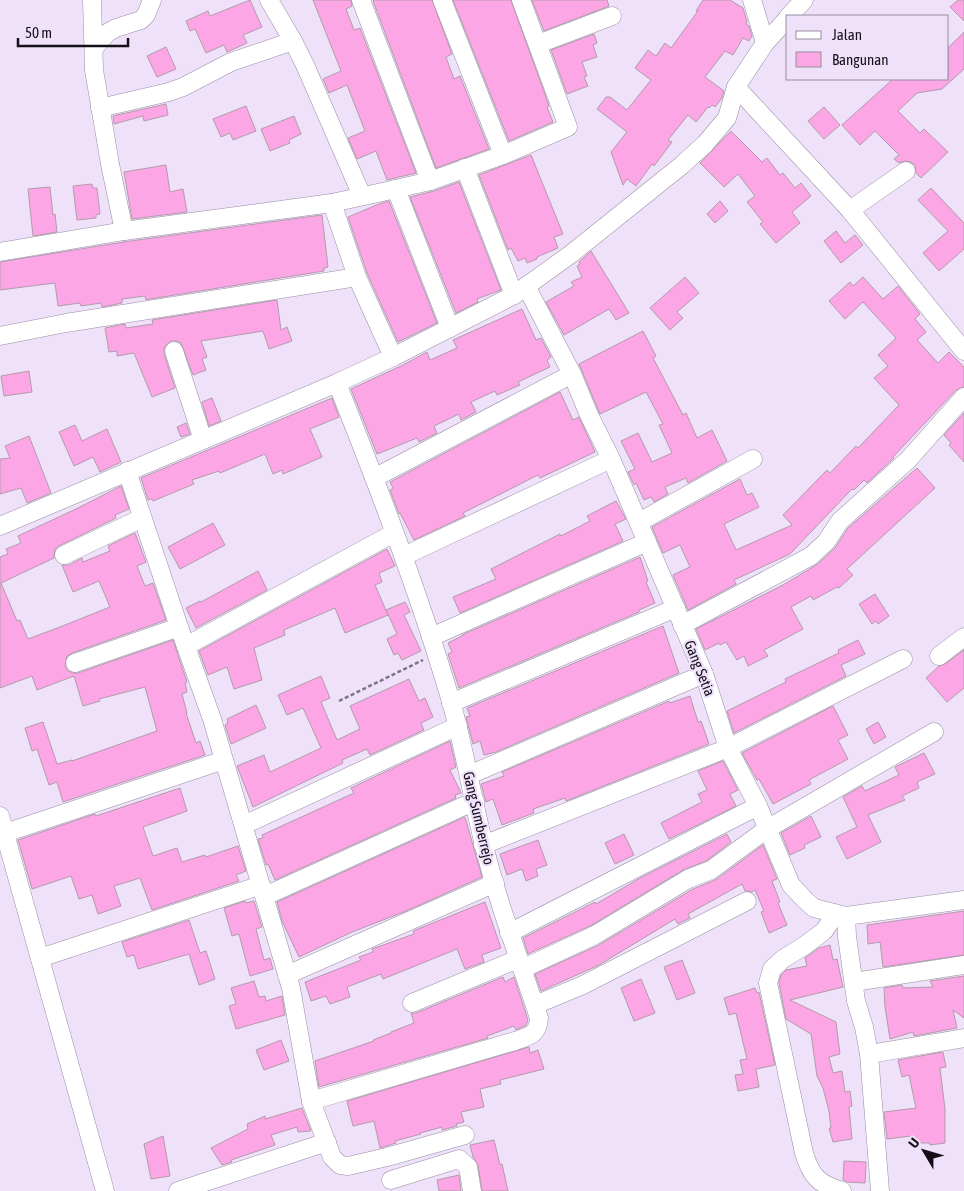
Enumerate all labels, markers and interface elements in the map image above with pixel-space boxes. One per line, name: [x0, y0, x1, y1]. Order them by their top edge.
scale bar: [18, 15, 128, 47]
legend: [786, 15, 949, 80]
text: 50 m: [25, 24, 52, 41]
text: Jalan: [832, 26, 862, 43]
text: Bangunan: [832, 51, 889, 68]
street label: Gang Setia: [681, 638, 719, 698]
street label: Gang Sumberrejo: [460, 770, 498, 866]
north arrow: [899, 1126, 949, 1176]
text: U: [905, 1135, 923, 1151]

